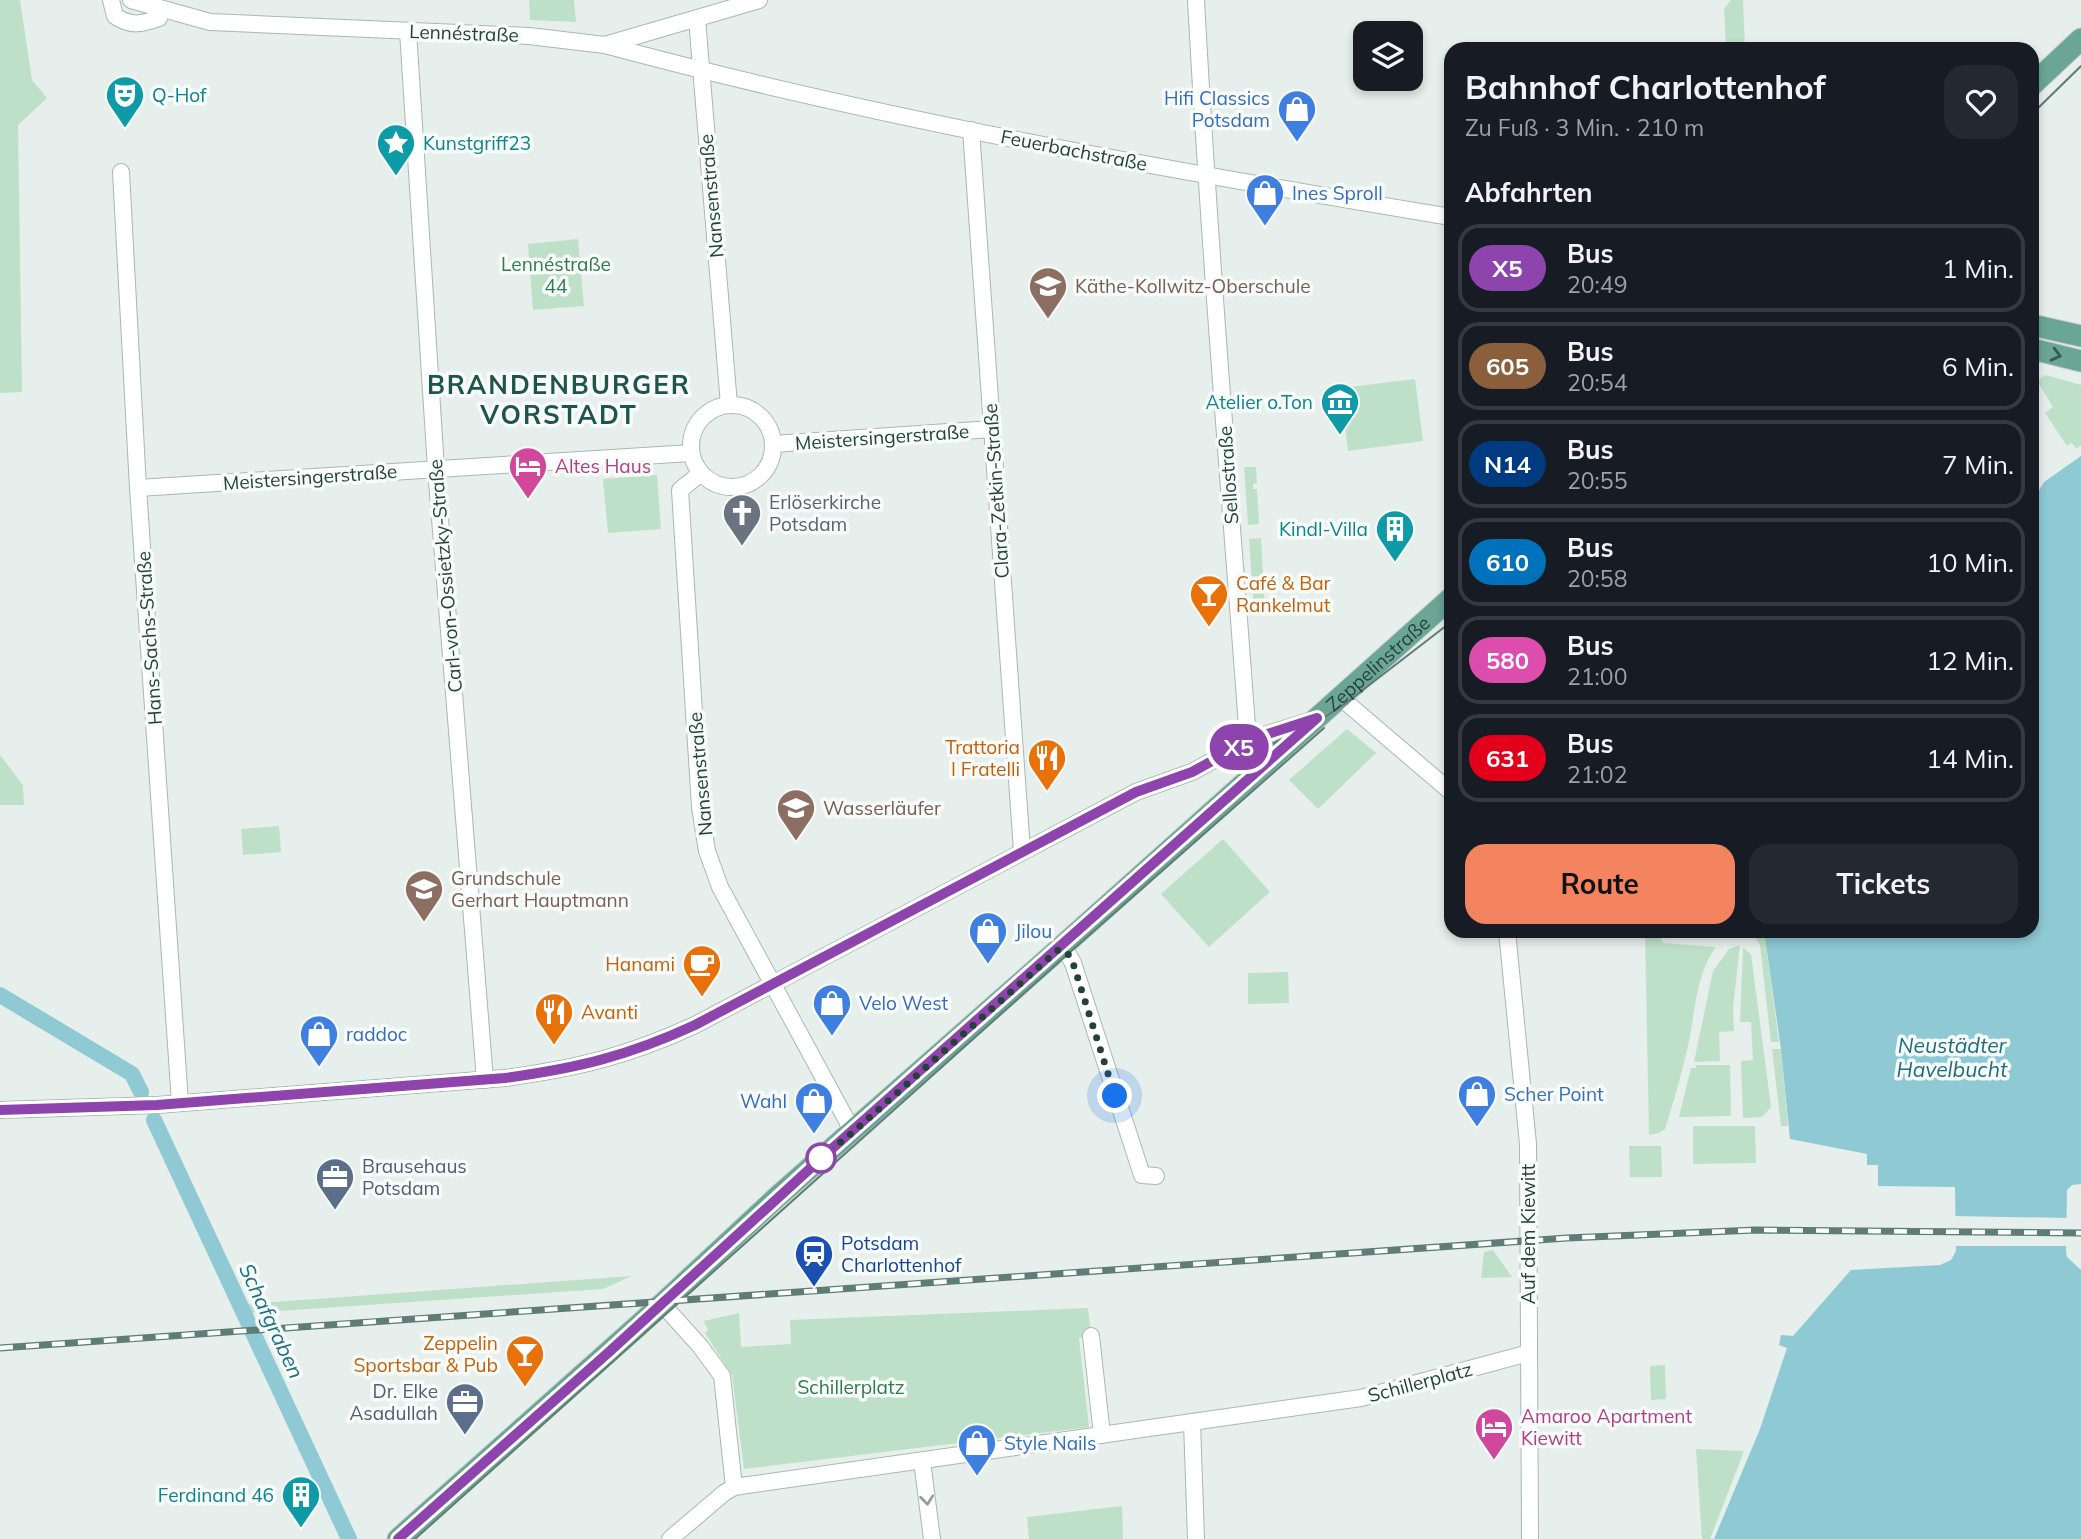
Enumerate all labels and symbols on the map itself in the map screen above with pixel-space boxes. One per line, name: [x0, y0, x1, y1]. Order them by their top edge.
street label: Lennéstraße: [409, 19, 519, 47]
theatre icon: Q-Hof: [104, 74, 146, 129]
place label: Q-Hof: [152, 83, 207, 107]
place label: Hifi Classics Potsdam: [1164, 86, 1270, 132]
shop icon: Hifi Classics Potsdam: [1276, 88, 1318, 143]
place icon: Kunstgriff23: [375, 122, 417, 177]
street label: Feuerbachstraße: [999, 124, 1149, 176]
place label: Kunstgriff23: [423, 131, 531, 155]
street label: Nansenstraße: [694, 133, 728, 259]
shop icon: Ines Sproll: [1244, 172, 1286, 227]
place label: Ines Sproll: [1292, 181, 1383, 205]
park label: Lennéstraße 44: [501, 252, 611, 298]
school or university icon: Käthe-Kollwitz-Oberschule: [1027, 265, 1069, 320]
place label: Käthe-Kollwitz-Oberschule: [1075, 274, 1311, 298]
one-way arrow: [2050, 347, 2062, 361]
district label: BRANDENBURGER VORSTADT: [427, 368, 691, 431]
museum icon: Atelier o.Ton: [1319, 381, 1361, 436]
place label: Atelier o.Ton: [1206, 390, 1313, 414]
street label: Clara-Zetkin-Straße: [978, 403, 1014, 579]
street label: Meistersingerstraße: [794, 419, 970, 455]
street label: Sellostraße: [1213, 425, 1243, 525]
hotel icon: Altes Haus: [507, 445, 549, 500]
place label: Altes Haus: [555, 454, 651, 478]
street label: Carl-von-Ossietzky-Straße: [423, 458, 467, 694]
street label: Meistersingerstraße: [222, 459, 398, 495]
place label: Erlöserkirche Potsdam: [769, 490, 881, 536]
church icon: Erlöserkirche Potsdam: [721, 492, 763, 547]
building icon: Kindl-Villa: [1374, 508, 1416, 563]
place label: Kindl-Villa: [1279, 517, 1368, 541]
street label: Hans-Sachs-Straße: [131, 550, 167, 726]
place label: Café & Bar Rankelmut: [1236, 571, 1331, 617]
bar icon: Café & Bar Rankelmut: [1188, 573, 1230, 628]
street label: Zeppelinstraße: [1321, 611, 1435, 716]
street label: Nansenstraße: [683, 711, 717, 837]
line badge: X5: [1208, 724, 1270, 770]
place label: Trattoria I Fratelli: [945, 735, 1020, 781]
restaurant icon: Trattoria I Fratelli: [1026, 737, 1068, 792]
school or university icon: Wasserläufer: [775, 787, 817, 842]
place label: Wasserläufer: [823, 796, 941, 820]
place label: Grundschule Gerhart Hauptmann: [451, 866, 629, 912]
school or university icon: Grundschule Gerhart Hauptmann: [403, 868, 445, 923]
shop icon: Jilou: [967, 910, 1009, 965]
place label: Jilou: [1015, 919, 1052, 943]
cafe icon: Hanami: [681, 943, 723, 998]
place label: Hanami: [605, 952, 675, 976]
shop icon: Velo West: [811, 982, 853, 1037]
restaurant icon: Avanti: [533, 991, 575, 1046]
place label: Velo West: [859, 991, 948, 1015]
place label: Avanti: [581, 1000, 638, 1024]
shop icon: raddoc: [298, 1013, 340, 1068]
place label: raddoc: [346, 1022, 407, 1046]
water label: Neustädter Havelbucht: [1897, 1032, 2008, 1082]
shop icon: Scher Point: [1456, 1073, 1498, 1128]
your location: [1097, 1078, 1132, 1113]
shop icon: Wahl: [793, 1080, 835, 1135]
place label: Scher Point: [1504, 1082, 1604, 1106]
place label: Wahl: [740, 1089, 787, 1113]
unlabelled marker: [806, 1143, 836, 1173]
place label: Brausehaus Potsdam: [362, 1154, 467, 1200]
office icon: Brausehaus Potsdam: [314, 1156, 356, 1211]
street label: Auf dem Kiewitt: [1516, 1163, 1540, 1304]
place label: Potsdam Charlottenhof: [841, 1231, 962, 1277]
station icon: Potsdam Charlottenhof: [793, 1233, 835, 1288]
water label: Schafgraben: [234, 1259, 310, 1382]
place label: Zeppelin Sportsbar & Pub: [353, 1331, 498, 1377]
bar icon: Zeppelin Sportsbar & Pub: [504, 1333, 546, 1388]
street label: Schillerplatz: [1365, 1357, 1475, 1407]
park label: Schillerplatz: [797, 1375, 905, 1399]
place label: Dr. Elke Asadullah: [349, 1379, 438, 1425]
office icon: Dr. Elke Asadullah: [444, 1381, 486, 1436]
place label: Amaroo Apartment Kiewitt: [1521, 1404, 1692, 1450]
hotel icon: Amaroo Apartment Kiewitt: [1473, 1406, 1515, 1461]
shop icon: Style Nails: [956, 1422, 998, 1477]
place label: Style Nails: [1004, 1431, 1097, 1455]
building icon: Ferdinand 46: [280, 1474, 322, 1529]
place label: Ferdinand 46: [158, 1483, 274, 1507]
one-way arrow: [919, 1495, 934, 1506]

